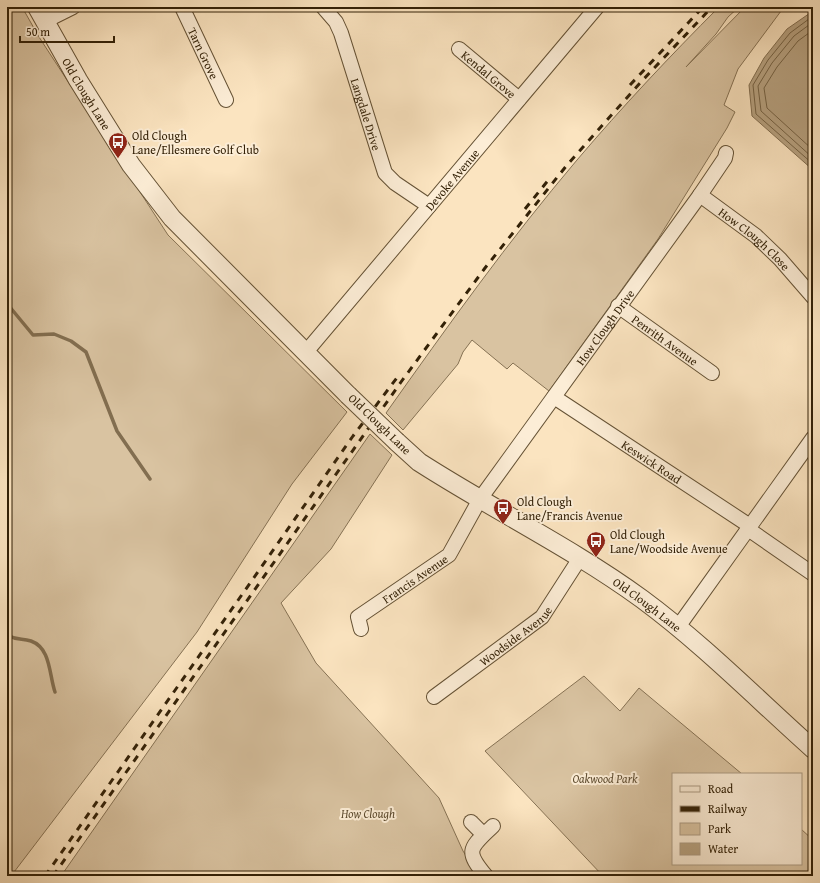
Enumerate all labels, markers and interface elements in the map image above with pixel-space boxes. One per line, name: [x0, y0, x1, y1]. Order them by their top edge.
scale bar: [20, 18, 114, 44]
text: 50 m: [26, 23, 50, 40]
street label: Tarn Grove: [184, 24, 223, 82]
street label: Kendal Grove: [458, 46, 520, 102]
street label: Old Clough Lane: [59, 54, 116, 133]
street label: Langdale Drive: [347, 76, 386, 153]
place label: Old Clough Lane/Ellesmere Golf Club: [132, 127, 259, 158]
bus stop icon: Old Clough Lane/Ellesmere Golf Club: [107, 131, 129, 159]
street label: Devoke Avenue: [421, 144, 483, 214]
street label: How Clough Close: [715, 203, 795, 274]
street label: How Clough Drive: [571, 285, 638, 368]
street label: Penrith Avenue: [629, 310, 702, 369]
street label: Old Clough Lane: [345, 390, 415, 459]
street label: Keswick Road: [618, 435, 685, 488]
place label: Old Clough Lane/Francis Avenue: [517, 493, 623, 524]
bus stop icon: Old Clough Lane/Francis Avenue: [492, 497, 514, 525]
place label: Old Clough Lane/Woodside Avenue: [610, 526, 728, 557]
bus stop icon: Old Clough Lane/Woodside Avenue: [585, 530, 607, 558]
street label: Francis Avenue: [378, 550, 451, 607]
street label: Old Clough Lane: [610, 573, 686, 636]
street label: Woodside Avenue: [475, 602, 556, 669]
park label: Oakwood Park: [572, 770, 638, 787]
legend: [672, 773, 802, 865]
text: Road: [708, 780, 734, 797]
text: Railway: [708, 800, 747, 817]
park label: How Clough: [340, 805, 395, 822]
text: Park: [708, 820, 732, 837]
text: Water: [708, 840, 738, 857]

